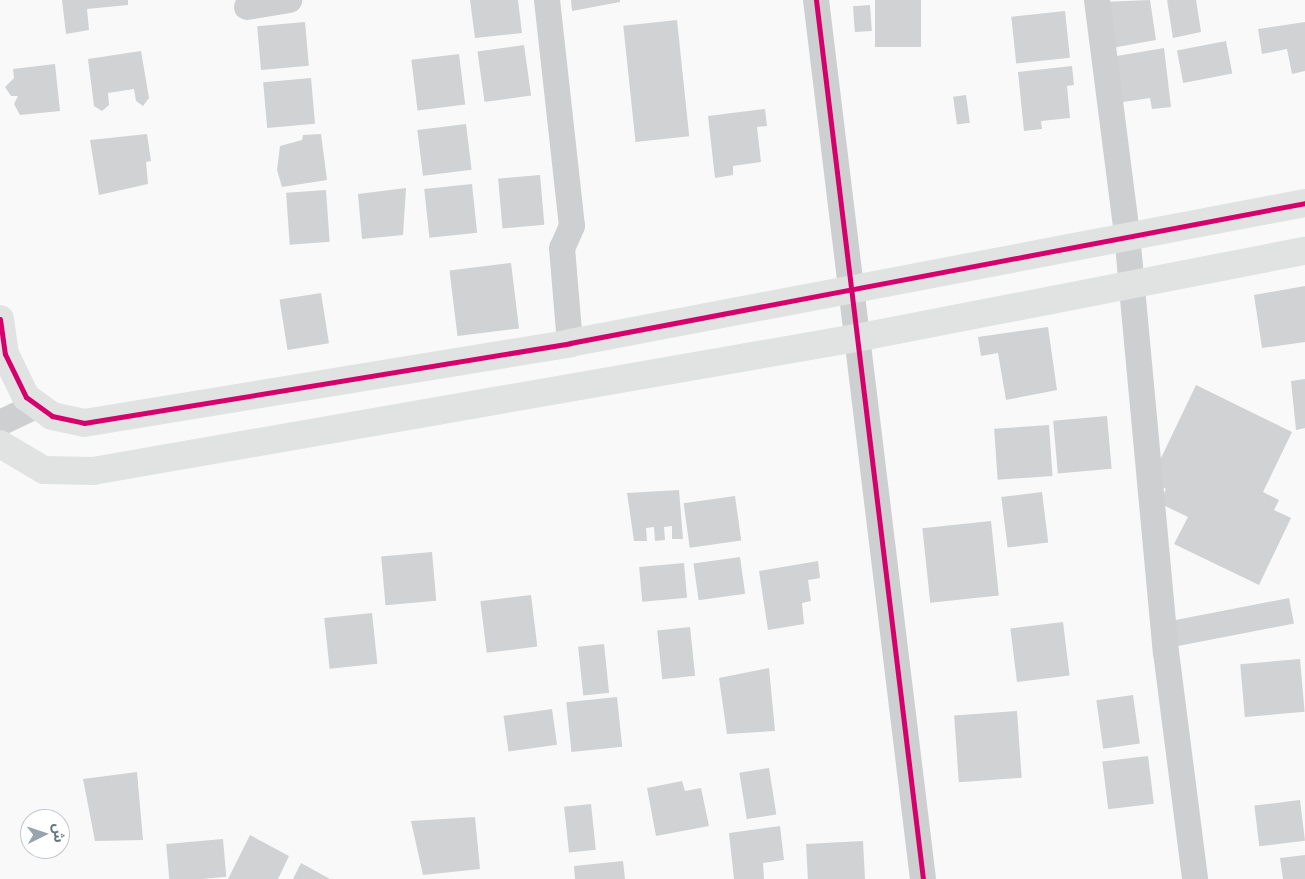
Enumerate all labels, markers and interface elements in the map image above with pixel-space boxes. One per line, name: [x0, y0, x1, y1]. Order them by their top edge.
north arrow: [20, 809, 70, 859]
text: ش: [50, 823, 68, 843]

